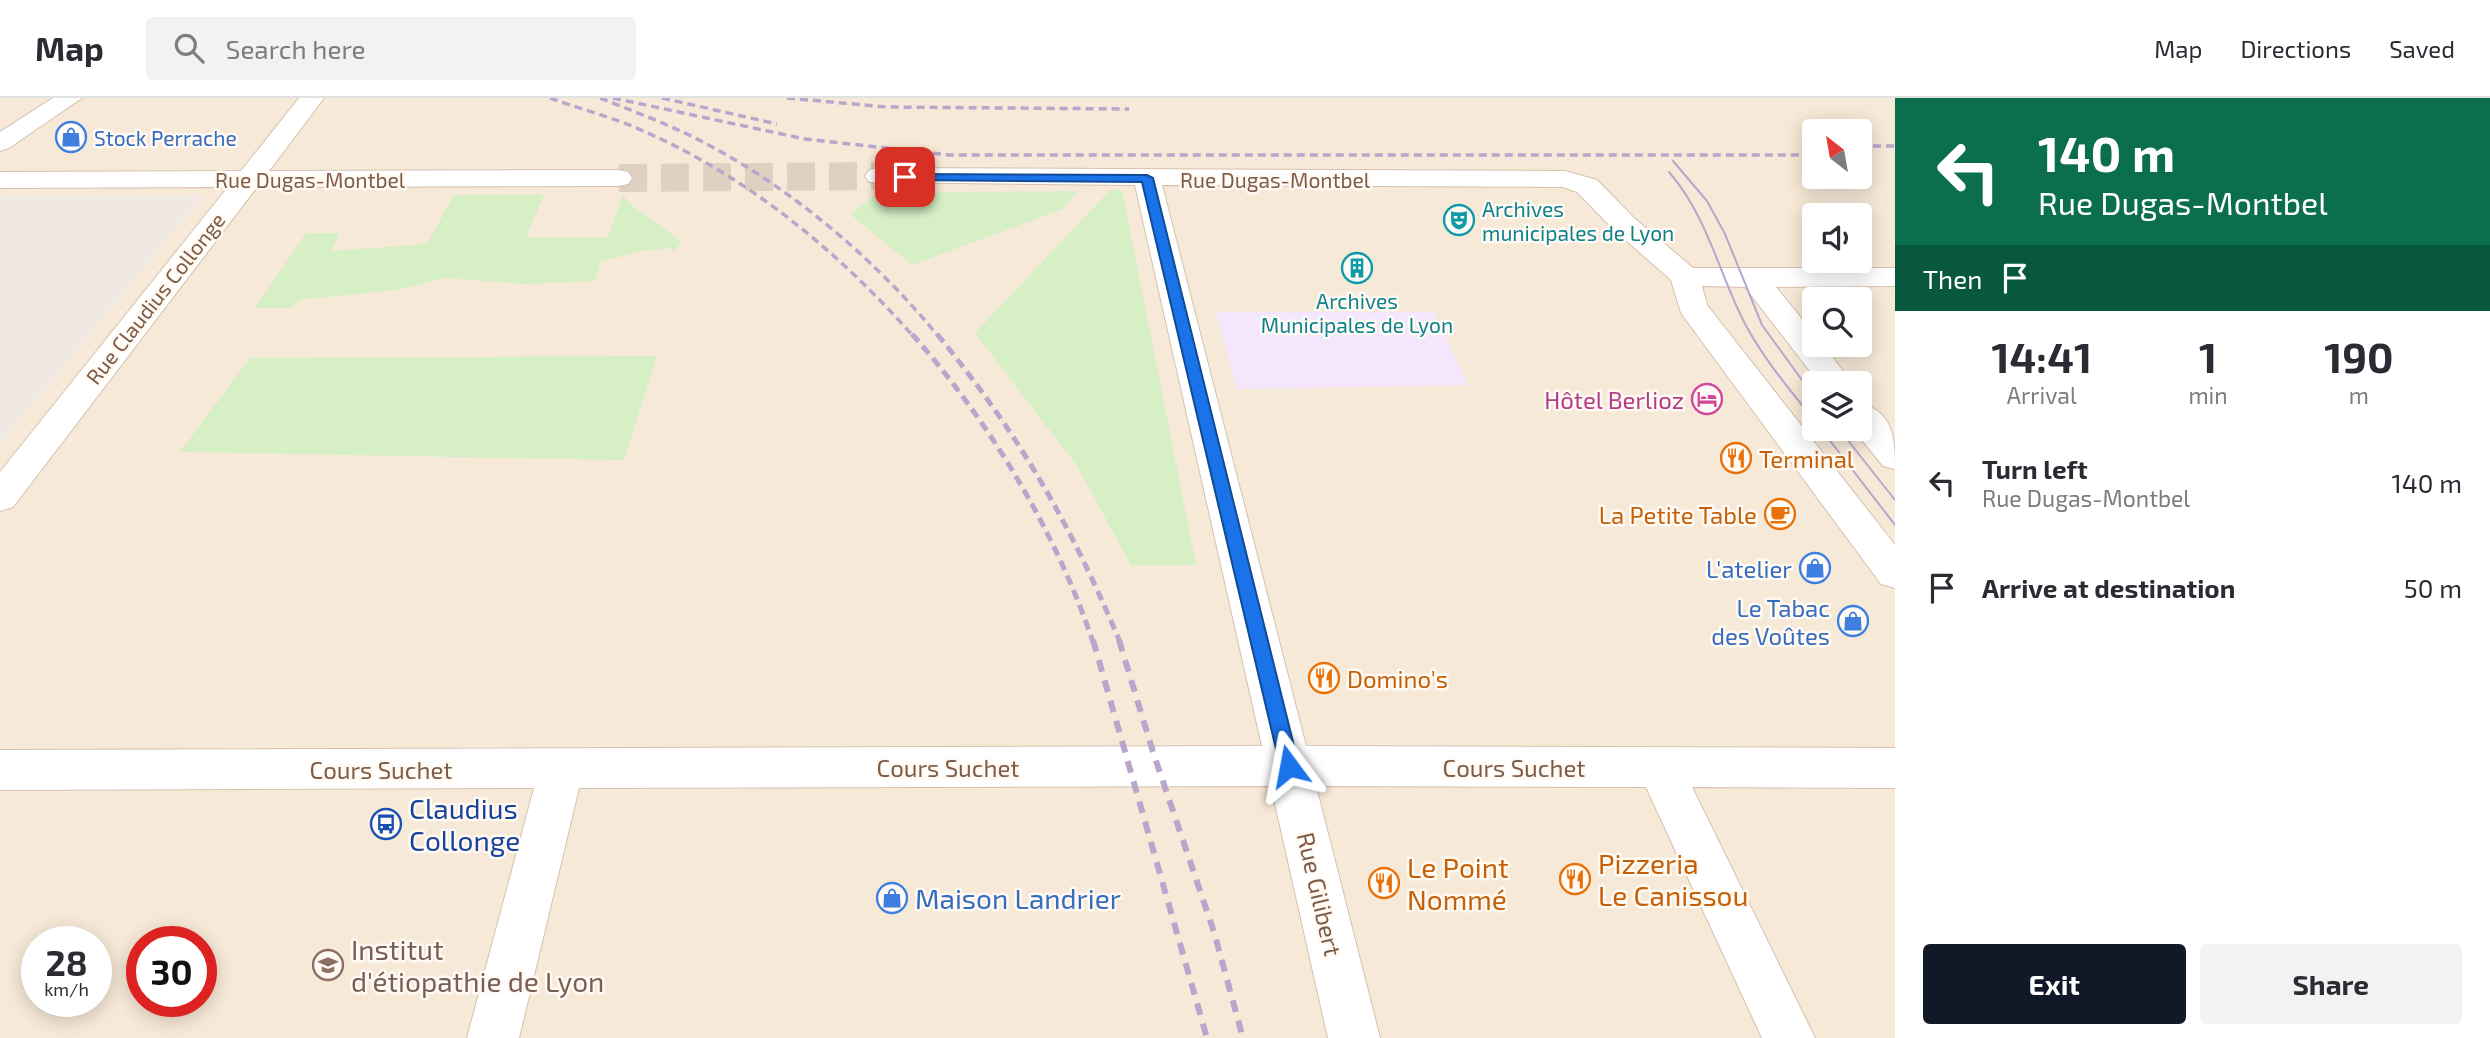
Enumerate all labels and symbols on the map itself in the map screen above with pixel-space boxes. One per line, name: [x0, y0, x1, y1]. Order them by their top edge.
north arrow: [1802, 119, 1872, 189]
shop icon: Stock Perrache: [54, 120, 88, 154]
place label: Stock Perrache: [94, 125, 237, 150]
pin: [875, 147, 935, 207]
street label: Rue Dugas-Montbel: [215, 167, 406, 192]
street label: Rue Dugas-Montbel: [1180, 167, 1371, 192]
place label: Archives municipales de Lyon: [1482, 196, 1674, 245]
theatre icon: Archives municipales de Lyon: [1442, 203, 1476, 237]
street label: Rue Claudius Collonge: [80, 207, 230, 389]
building icon: Archives Municipales de Lyon: [1340, 251, 1374, 285]
place label: Archives Municipales de Lyon: [1261, 288, 1453, 337]
hotel icon: Hôtel Berlioz: [1690, 382, 1724, 416]
place label: Hôtel Berlioz: [1544, 385, 1684, 414]
restaurant icon: Terminal: [1719, 441, 1753, 475]
place label: Terminal: [1759, 444, 1854, 473]
cafe icon: La Petite Table: [1763, 497, 1797, 531]
place label: La Petite Table: [1599, 500, 1757, 529]
shop icon: L'atelier: [1798, 551, 1832, 585]
place label: L'atelier: [1706, 554, 1792, 583]
place label: Le Tabac des Voûtes: [1711, 593, 1830, 650]
shop icon: Le Tabac des Voûtes: [1836, 604, 1870, 638]
restaurant icon: Domino's: [1307, 661, 1341, 695]
place label: Domino's: [1347, 664, 1448, 693]
position arrow: [1252, 729, 1326, 803]
street label: Cours Suchet: [876, 753, 1020, 782]
street label: Cours Suchet: [1442, 753, 1586, 782]
street label: Cours Suchet: [309, 755, 453, 784]
place label: Claudius Collonge: [409, 791, 520, 857]
bus stop icon: Claudius Collonge: [369, 807, 403, 841]
street label: Rue Gilibert: [1292, 829, 1348, 959]
place label: Pizzeria Le Canissou: [1598, 846, 1748, 912]
place label: Le Point Nommé: [1407, 850, 1509, 916]
restaurant icon: Pizzeria Le Canissou: [1558, 862, 1592, 896]
restaurant icon: Le Point Nommé: [1367, 866, 1401, 900]
shop icon: Maison Landrier: [875, 881, 909, 915]
place label: Maison Landrier: [915, 881, 1121, 915]
speed limit sign: 30: [126, 926, 217, 1017]
place label: Institut d'étiopathie de Lyon: [351, 932, 604, 998]
school or university icon: Institut d'étiopathie de Lyon: [311, 948, 345, 982]

